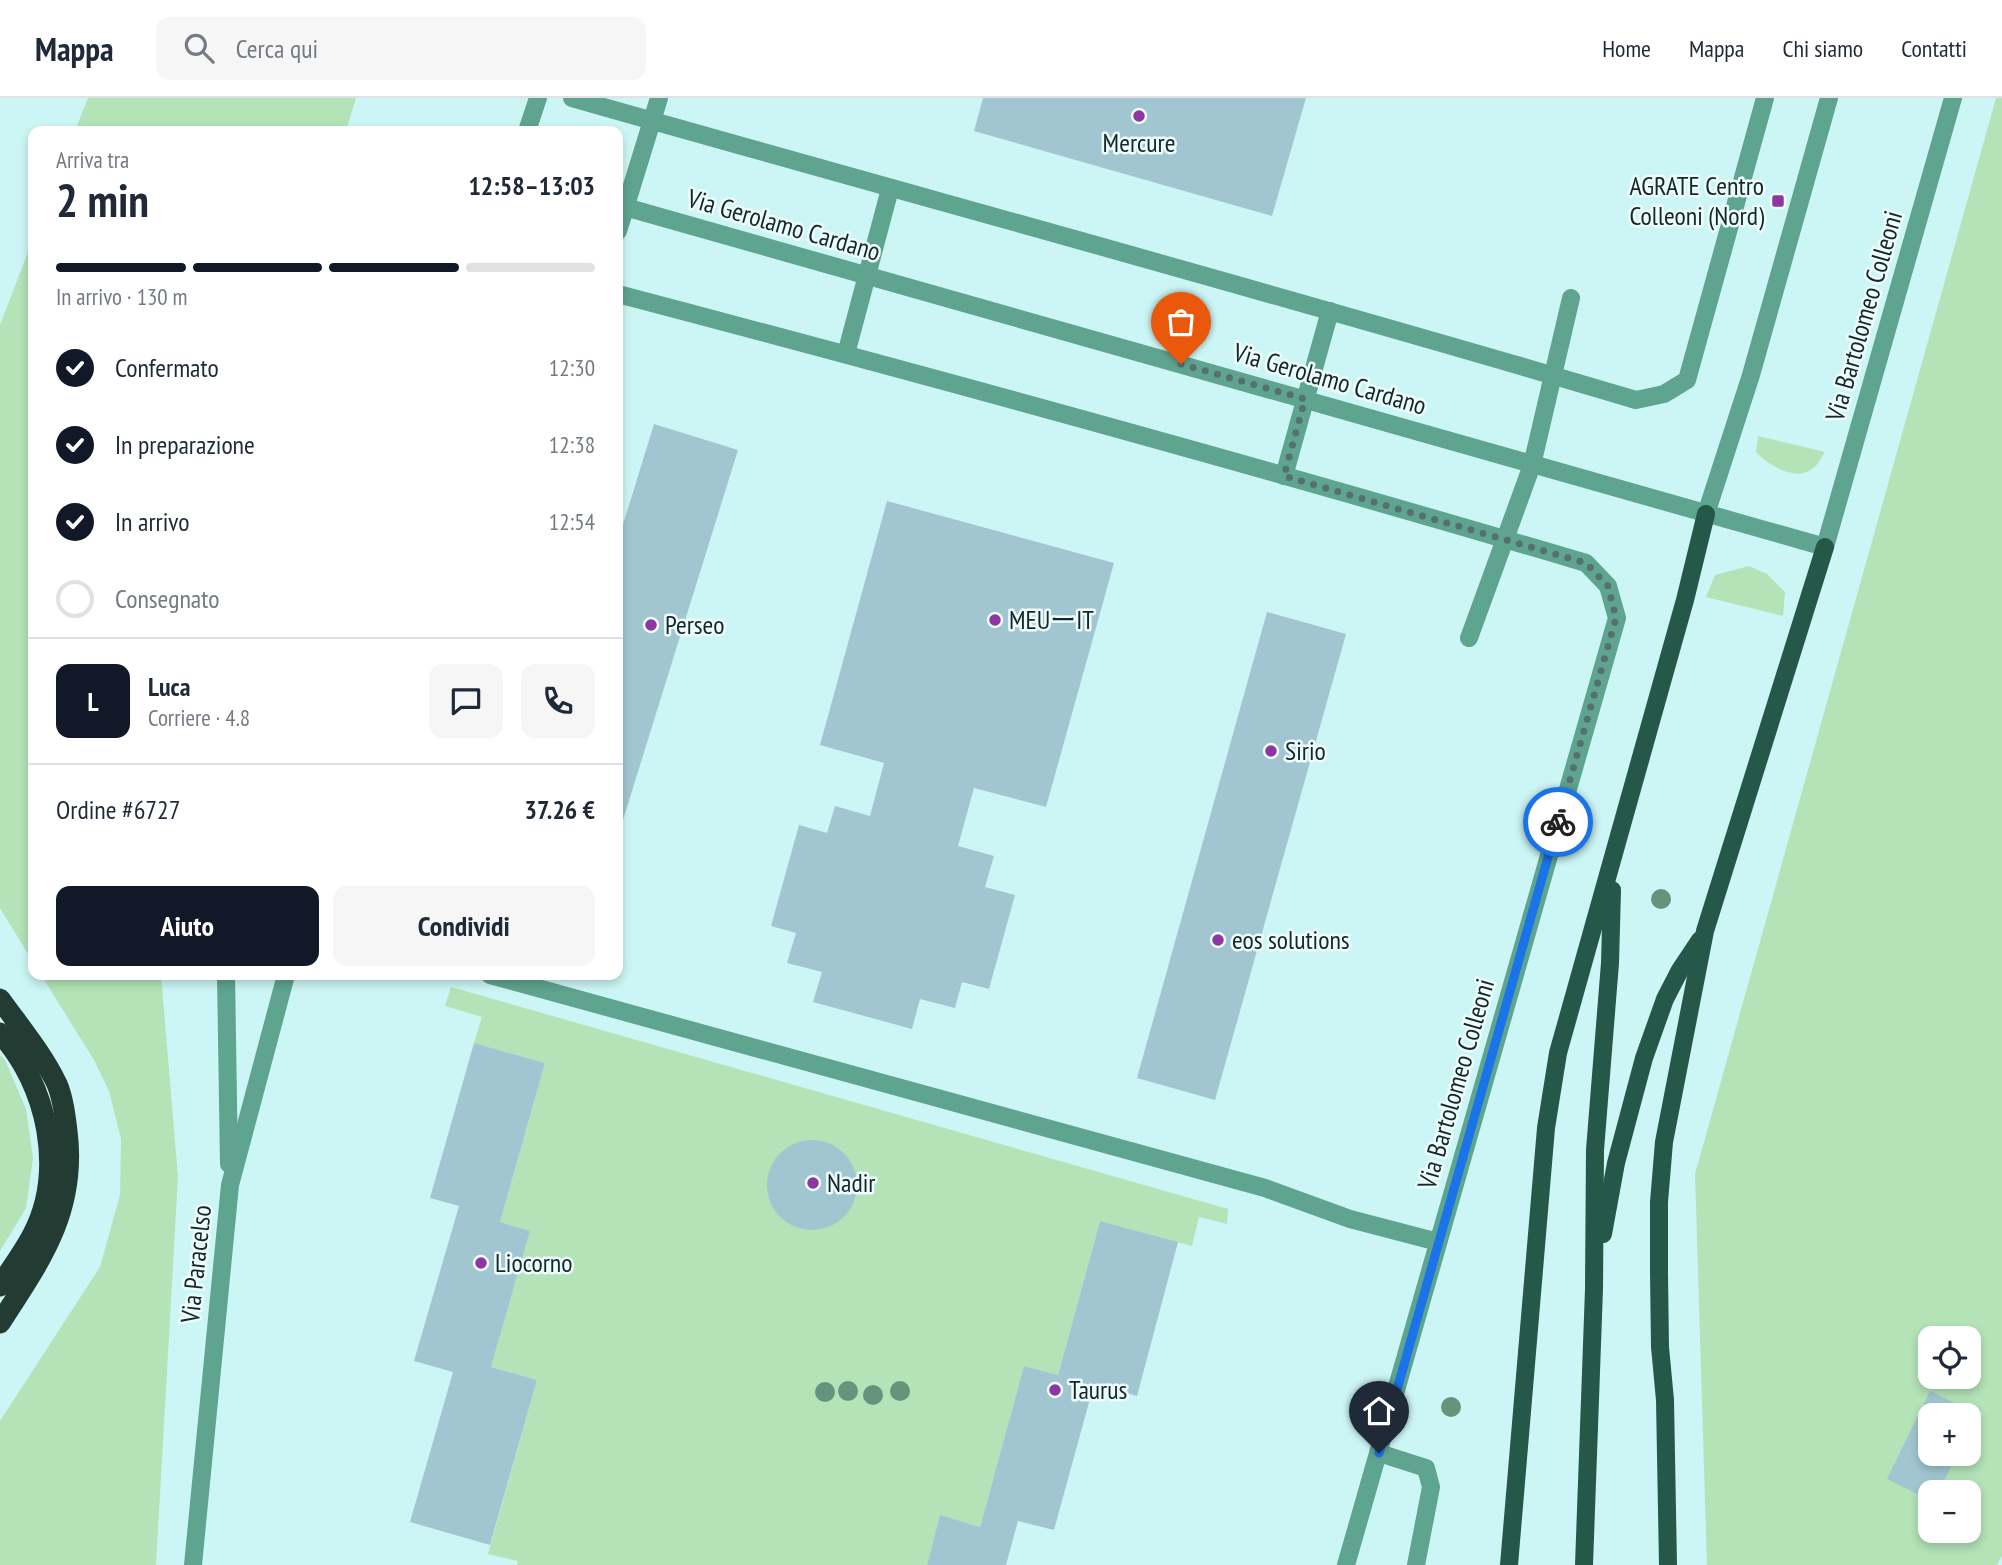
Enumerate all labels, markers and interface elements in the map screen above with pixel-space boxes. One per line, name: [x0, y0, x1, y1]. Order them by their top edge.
search box: [156, 17, 646, 80]
text: Mappa: [35, 27, 114, 70]
icon: search: [180, 29, 218, 67]
text: Cerca qui: [236, 32, 318, 65]
text: Home: [1602, 33, 1651, 64]
text: Mappa: [1689, 33, 1744, 64]
text: Chi siamo: [1782, 33, 1863, 64]
text: Contatti: [1901, 33, 1967, 64]
marker: Mercure: [1131, 108, 1147, 124]
place label: Mercure: [1103, 126, 1175, 159]
text: Arriva tra: [56, 145, 129, 174]
text: 12:58–13:03: [468, 169, 595, 202]
place label: AGRATE Centro Colleoni (Nord): [1629, 169, 1764, 232]
text: 2 min: [56, 170, 149, 230]
street label: Via Gerolamo Cardano: [683, 181, 884, 268]
marker: AGRATE Centro Colleoni (Nord): [1770, 193, 1786, 209]
street label: Via Bartolomeo Colleoni: [1817, 207, 1909, 426]
text: In arrivo · 130 m: [56, 282, 188, 311]
pin: [1151, 292, 1211, 364]
icon: bag: [1162, 303, 1200, 341]
street label: Via Gerolamo Cardano: [1229, 335, 1430, 422]
icon: check: [56, 349, 94, 387]
text: Confermato: [115, 351, 219, 384]
text: 12:30: [549, 353, 595, 382]
icon: check: [56, 426, 94, 464]
text: In preparazione: [115, 428, 255, 461]
text: 12:38: [549, 430, 595, 459]
icon: check: [56, 503, 94, 541]
text: In arrivo: [115, 505, 190, 538]
text: 12:54: [549, 507, 595, 536]
text: Consegnato: [115, 582, 219, 615]
place label: MEUーIT: [1009, 603, 1094, 636]
place label: Perseo: [665, 608, 724, 641]
marker: MEUーIT: [987, 612, 1003, 628]
marker: Perseo: [643, 617, 659, 633]
button: chat: [429, 664, 503, 738]
button: phone: [521, 664, 595, 738]
text: Luca: [148, 670, 190, 703]
text: L: [87, 685, 99, 718]
text: Corriere · 4.8: [148, 703, 250, 732]
place label: Sirio: [1285, 734, 1326, 767]
marker: Sirio: [1263, 743, 1279, 759]
courier: [1523, 787, 1593, 857]
text: Ordine #6727: [56, 793, 180, 826]
text: 37.26 €: [525, 793, 595, 826]
icon: bike: [1539, 803, 1577, 841]
button: Aiuto: [56, 886, 319, 966]
button: Condividi: [333, 886, 595, 966]
place label: eos solutions: [1232, 923, 1350, 956]
marker: eos solutions: [1210, 932, 1226, 948]
street label: Via Bartolomeo Colleoni: [1409, 975, 1501, 1194]
place label: Nadir: [827, 1166, 875, 1199]
marker: Nadir: [805, 1175, 821, 1191]
street label: Via Paracelso: [173, 1203, 218, 1325]
place label: Liocorno: [495, 1246, 572, 1279]
marker: Liocorno: [473, 1255, 489, 1271]
map controls: [1918, 1326, 1981, 1543]
button: locate: [1918, 1326, 1981, 1389]
place label: Taurus: [1069, 1373, 1127, 1406]
pin: [1349, 1381, 1409, 1453]
marker: Taurus: [1047, 1382, 1063, 1398]
icon: home: [1360, 1392, 1398, 1430]
button: +: [1918, 1403, 1981, 1466]
button: −: [1918, 1480, 1981, 1543]

